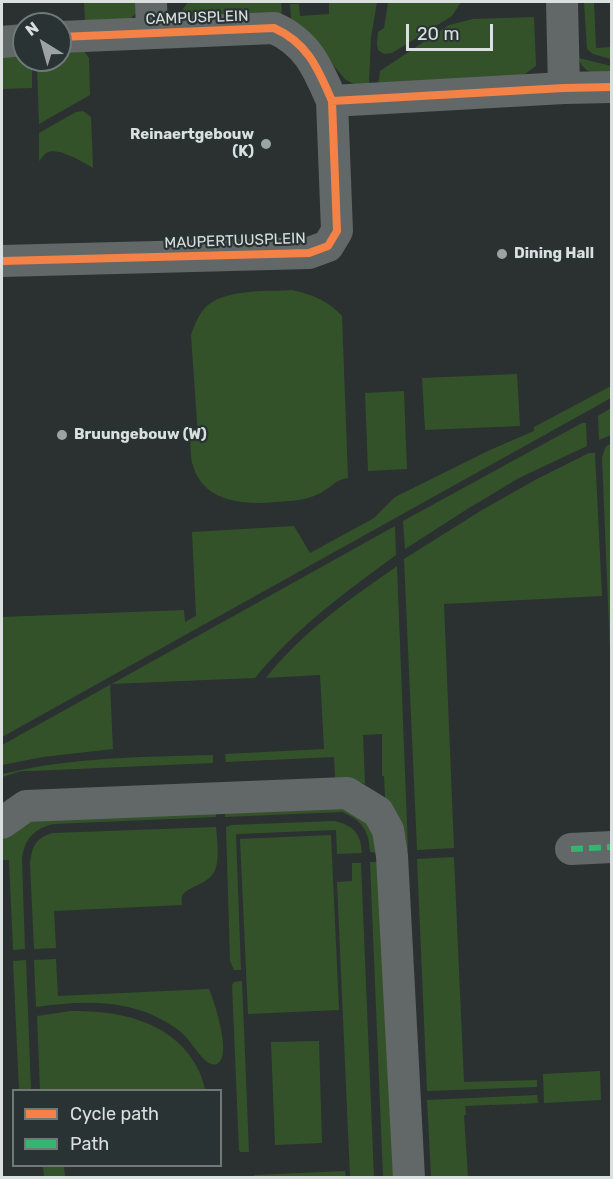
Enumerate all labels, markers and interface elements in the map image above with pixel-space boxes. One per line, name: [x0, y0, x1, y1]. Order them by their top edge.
street label: CAMPUSPLEIN: [145, 7, 249, 29]
north arrow: [12, 12, 72, 72]
scale bar: [409, 12, 496, 50]
text: N: [22, 18, 42, 40]
text: 20 m: [417, 23, 459, 45]
place label: Reinaertgebouw (K): [130, 126, 254, 161]
marker: Reinaertgebouw (K): [259, 137, 273, 151]
street label: MAUPERTUUSPLEIN: [164, 230, 306, 252]
place label: Dining Hall: [514, 245, 594, 263]
marker: Dining Hall: [495, 247, 509, 261]
place label: Bruungebouw (W): [74, 426, 207, 444]
marker: Bruungebouw (W): [55, 428, 69, 442]
legend: [12, 1089, 222, 1167]
text: Cycle path: [70, 1103, 159, 1125]
text: Path: [70, 1133, 109, 1155]

